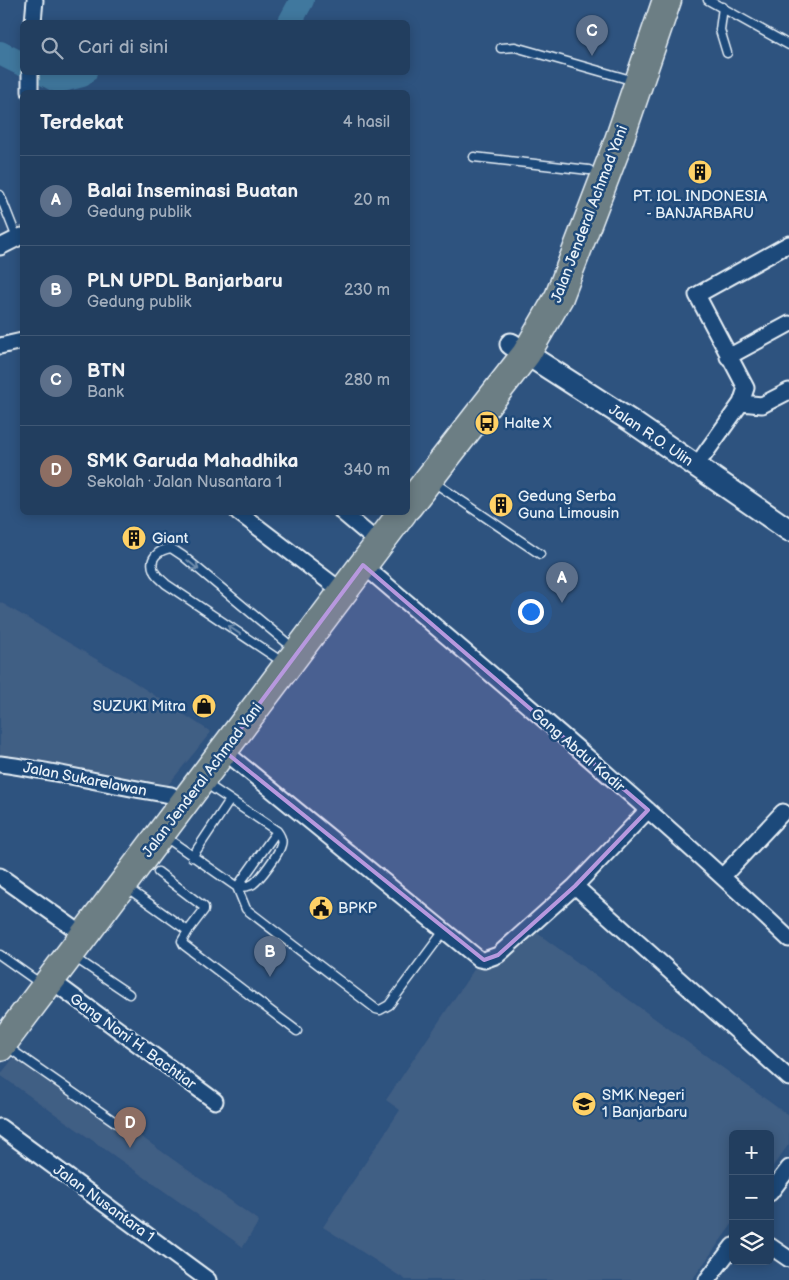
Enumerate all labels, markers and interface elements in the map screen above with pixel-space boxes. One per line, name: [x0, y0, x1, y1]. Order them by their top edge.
pin: C: [576, 15, 608, 56]
search box: [20, 20, 410, 75]
icon: search: [38, 34, 66, 62]
text: Cari di sini: [78, 36, 168, 59]
text: Terdekat: [40, 110, 124, 135]
text: 4 hasil: [343, 113, 390, 132]
street label: Jalan Jenderal Achmad Yani: [547, 123, 632, 306]
building icon: PT. IOL INDONESIA - BANJARBARU: [687, 159, 713, 185]
text: Balai Inseminasi Buatan: [87, 180, 298, 203]
place label: PT. IOL INDONESIA - BANJARBARU: [633, 187, 768, 223]
text: A: [51, 191, 61, 210]
text: 20 m: [354, 191, 390, 210]
text: Gedung publik: [87, 203, 191, 222]
text: PLN UPDL Banjarbaru: [87, 270, 283, 293]
text: B: [50, 281, 62, 300]
text: 230 m: [344, 281, 390, 300]
text: Gedung publik: [87, 293, 191, 312]
text: BTN: [87, 360, 125, 383]
text: C: [50, 371, 62, 390]
text: 280 m: [344, 371, 390, 390]
text: Bank: [87, 383, 124, 402]
street label: Jalan R.O. Ulin: [605, 400, 697, 471]
bus stop icon: Halte X: [474, 410, 500, 436]
place label: Halte X: [504, 414, 552, 433]
text: SMK Garuda Mahadhika: [87, 450, 298, 473]
text: D: [50, 461, 62, 480]
text: 340 m: [343, 461, 390, 480]
text: Sekolah · Jalan Nusantara 1: [87, 473, 282, 492]
place label: Gedung Serba Guna Limousin: [518, 487, 619, 523]
building icon: Gedung Serba Guna Limousin: [488, 492, 514, 518]
building icon: Giant: [121, 525, 147, 551]
place label: Giant: [152, 529, 189, 548]
one-way arrow: [187, 559, 200, 570]
pin: A: [546, 562, 578, 603]
your location: [518, 599, 544, 625]
one-way arrow: [227, 625, 241, 635]
shop icon: SUZUKI Mitra: [191, 693, 217, 719]
place label: SUZUKI Mitra: [93, 697, 186, 716]
street label: Jalan Jenderal Achmad Yani: [138, 699, 267, 861]
street label: Gang Abdul Kadir: [527, 704, 629, 797]
street label: Jalan Sukarelawan: [21, 758, 148, 801]
public building icon: BPKP: [308, 895, 334, 921]
place label: BPKP: [338, 899, 377, 918]
pin: B: [254, 936, 286, 977]
street label: Gang Noni H. Bachtiar: [66, 989, 200, 1094]
place label: SMK Negeri 1 Banjarbaru: [602, 1086, 687, 1122]
school or university icon: SMK Negeri 1 Banjarbaru: [571, 1091, 597, 1117]
pin: D: [114, 1107, 146, 1148]
map controls: [729, 1130, 774, 1265]
button: +: [729, 1130, 774, 1175]
street label: Jalan Nusantara 1: [49, 1160, 158, 1246]
button: −: [729, 1175, 774, 1220]
button: layers: [729, 1220, 774, 1265]

